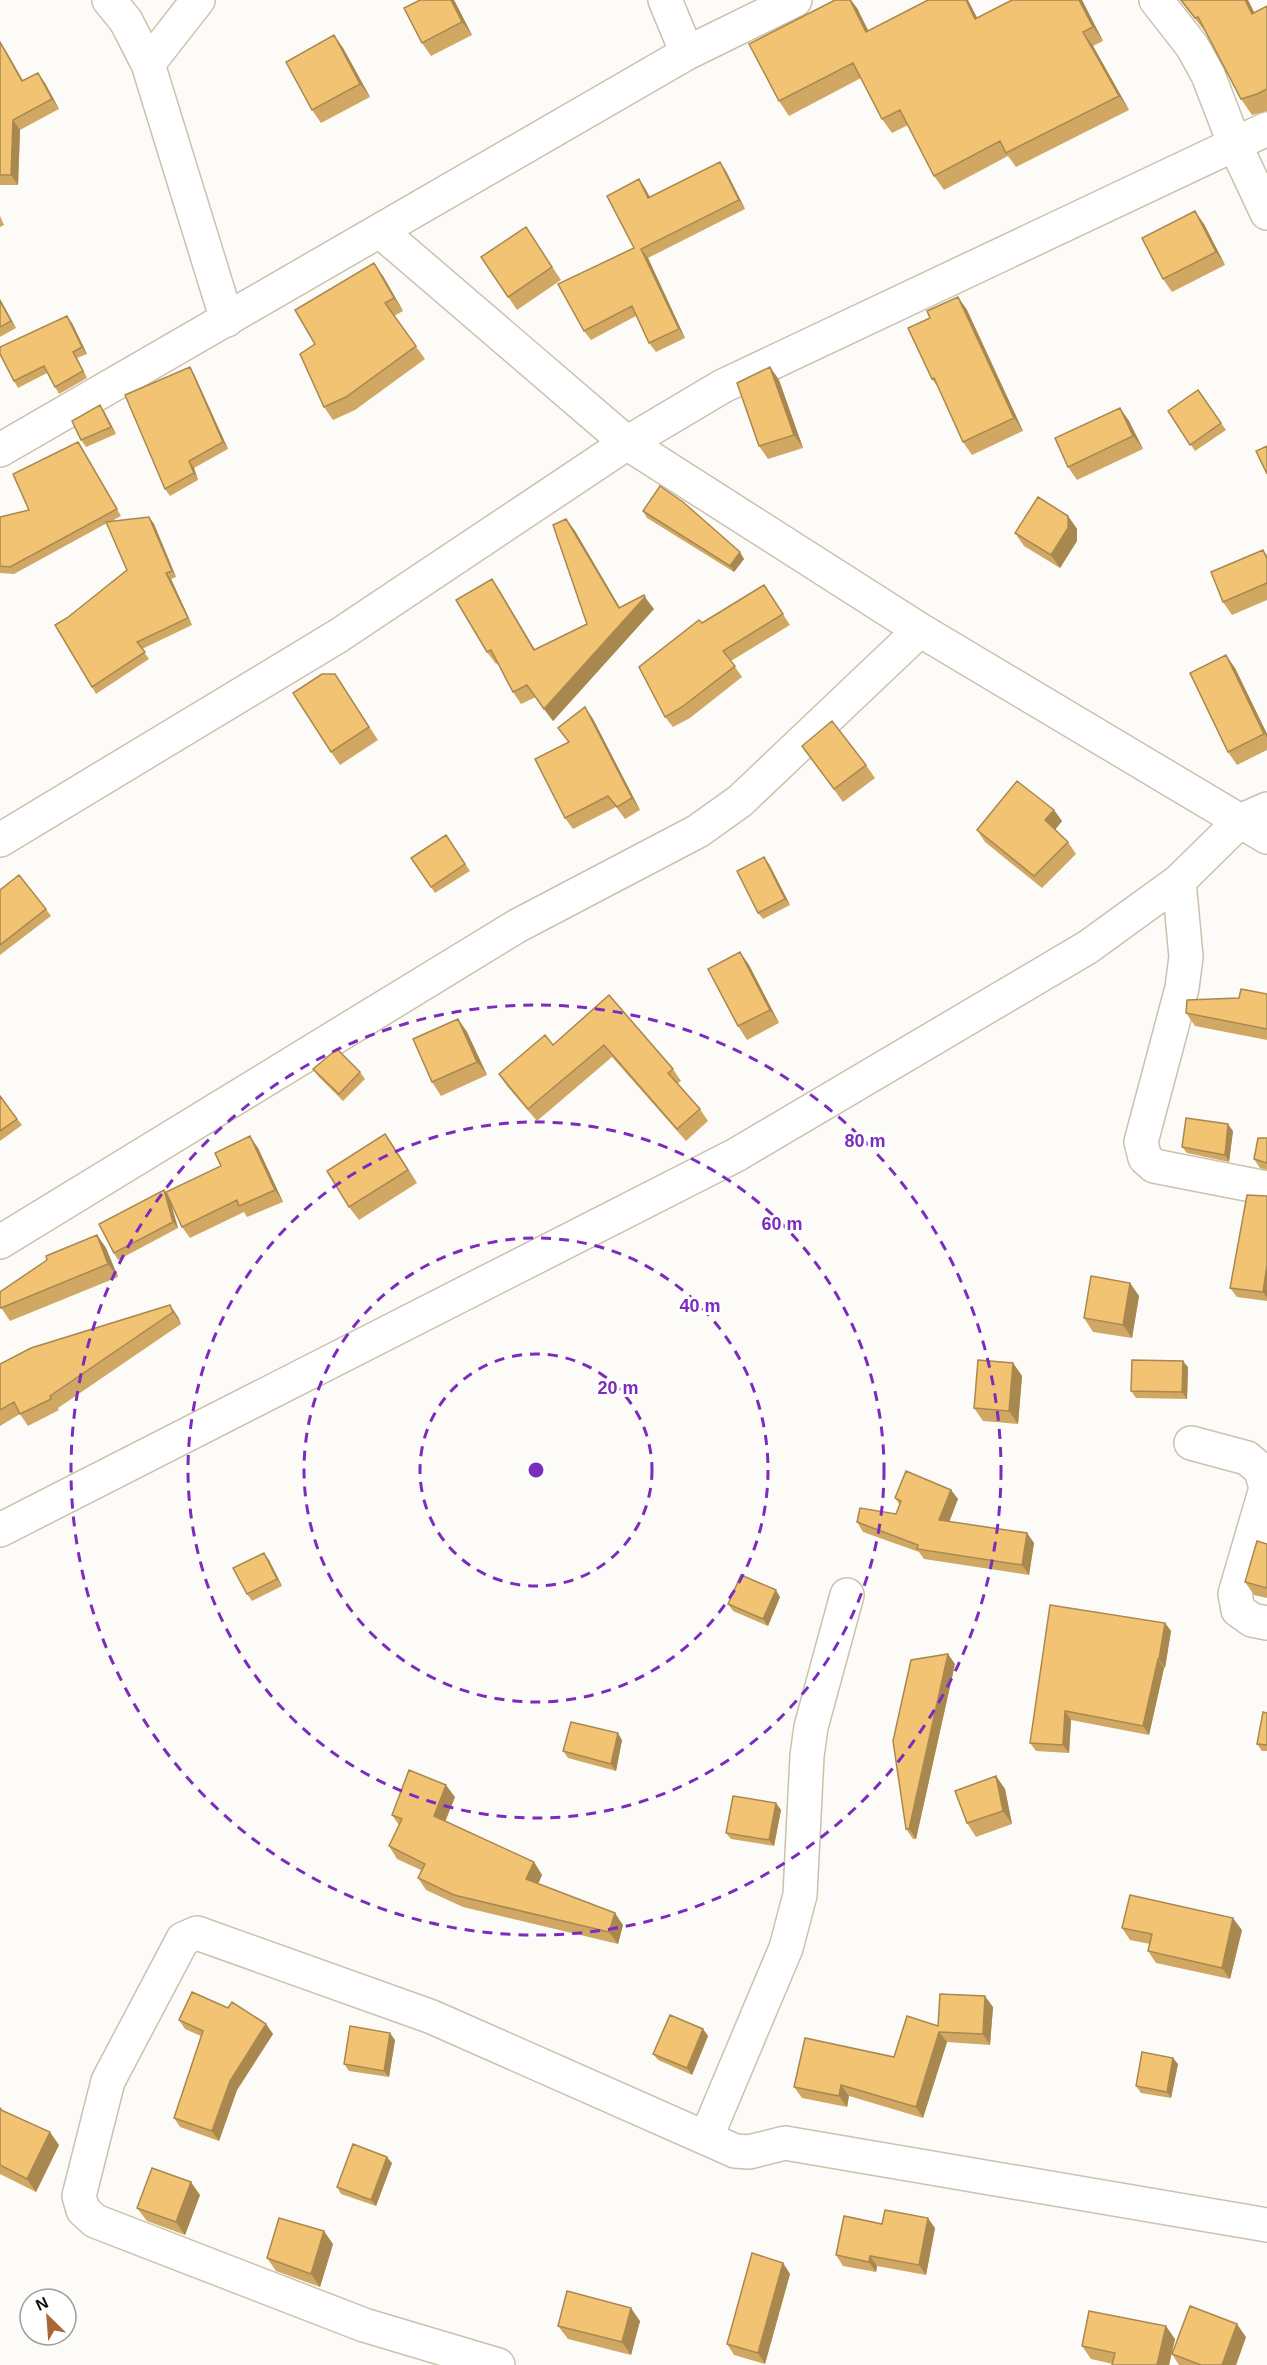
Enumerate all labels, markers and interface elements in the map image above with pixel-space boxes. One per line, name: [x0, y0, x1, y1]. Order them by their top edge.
text: 80 m: [844, 1131, 886, 1151]
text: 60 m: [761, 1214, 803, 1234]
text: 40 m: [679, 1296, 721, 1316]
text: 20 m: [597, 1378, 639, 1398]
centre of rings: [526, 1460, 546, 1480]
north arrow: [18, 2287, 78, 2347]
text: N: [33, 2294, 51, 2314]

